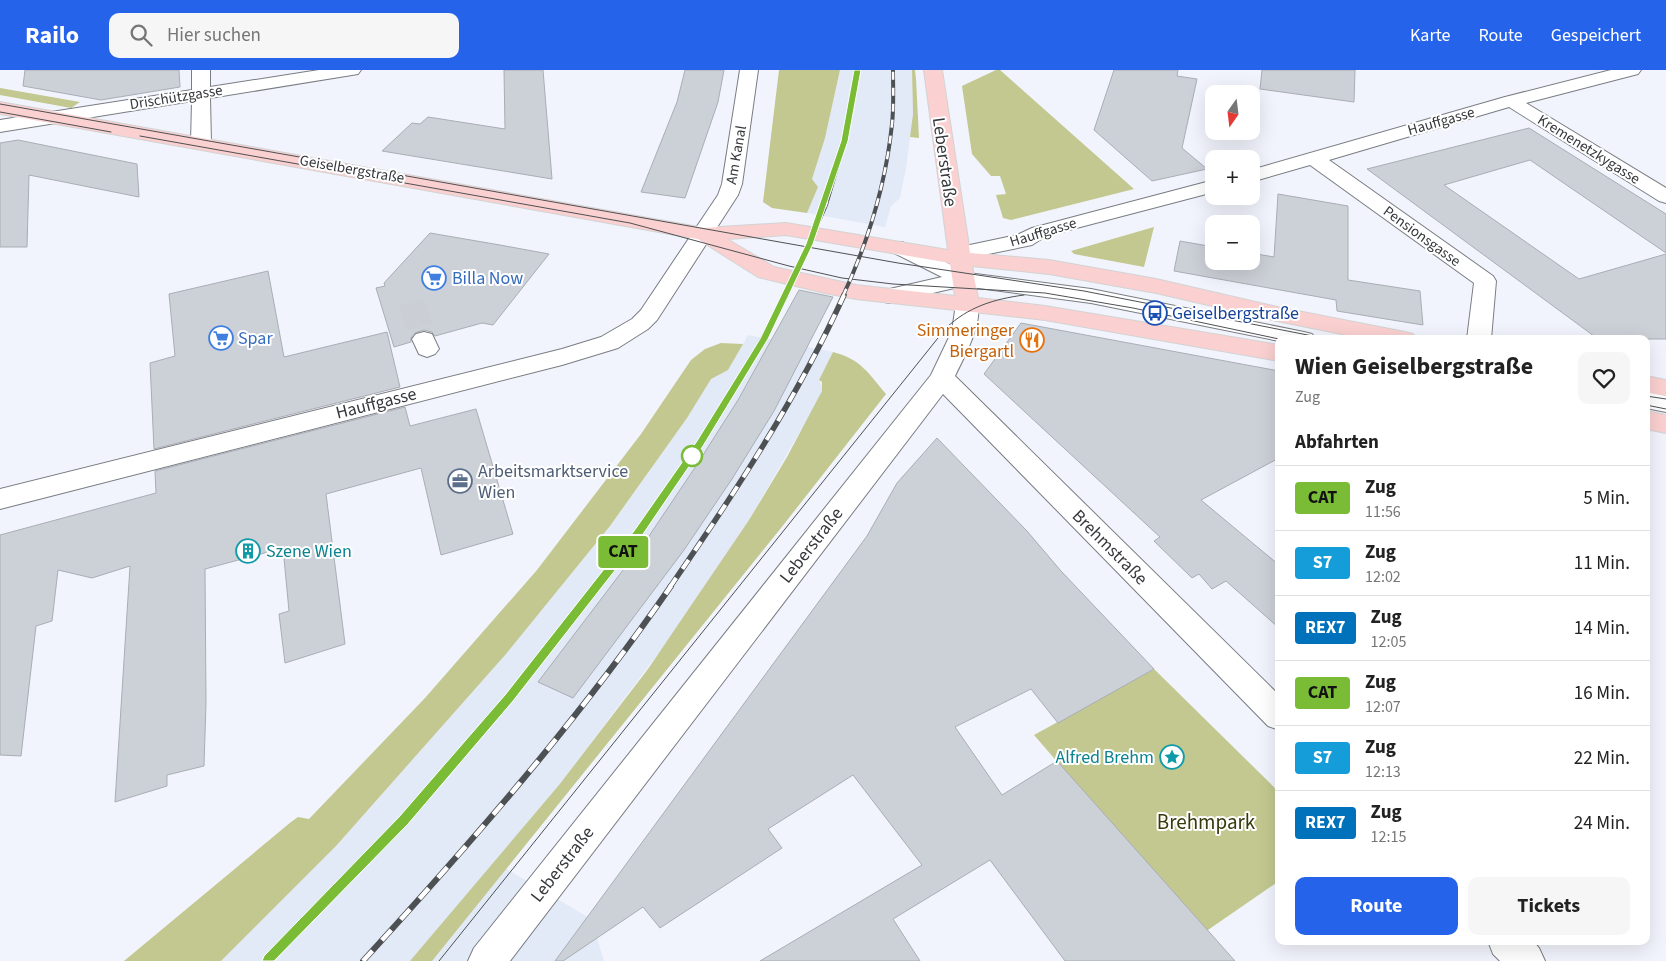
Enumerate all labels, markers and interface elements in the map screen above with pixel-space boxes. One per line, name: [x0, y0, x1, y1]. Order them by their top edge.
search box: [109, 13, 459, 58]
text: Railo: [25, 18, 79, 53]
icon: search: [127, 21, 155, 49]
text: Hier suchen: [167, 22, 261, 49]
text: Karte: [1410, 23, 1450, 48]
text: Route: [1478, 23, 1523, 48]
text: Gespeichert: [1551, 23, 1641, 48]
street label: Drischützgasse: [128, 80, 224, 115]
north arrow: [1205, 85, 1260, 140]
map controls: [1205, 85, 1260, 270]
street label: Hauffgasse: [1405, 102, 1477, 141]
street label: Kremenetzkygasse: [1533, 109, 1644, 189]
street label: Leberstraße: [926, 116, 963, 208]
street label: Am Kanal: [721, 124, 752, 186]
street label: Geiselbergstraße: [298, 150, 406, 189]
button: +: [1205, 150, 1260, 205]
street label: Pensionsgasse: [1379, 201, 1465, 272]
street label: Hauffgasse: [1007, 212, 1079, 253]
button: −: [1205, 215, 1260, 270]
supermarket icon: Billa Now: [421, 265, 447, 291]
place label: Billa Now: [452, 266, 523, 291]
bus stop icon: Geiselbergstraße: [1142, 300, 1168, 326]
place label: Geiselbergstraße: [1172, 301, 1299, 326]
place label: Simmeringer Biergartl: [917, 318, 1015, 364]
supermarket icon: Spar: [208, 325, 234, 351]
place label: Spar: [238, 326, 273, 351]
restaurant icon: Simmeringer Biergartl: [1019, 327, 1045, 353]
text: Wien Geiselbergstraße: [1295, 349, 1533, 384]
button: heart: [1578, 352, 1630, 404]
street label: Hauffgasse: [333, 381, 419, 426]
text: Zug: [1295, 386, 1320, 408]
text: Abfahrten: [1295, 429, 1379, 456]
unlabelled marker: [681, 445, 703, 467]
place label: Arbeitsmarktservice Wien: [478, 459, 628, 505]
office icon: Arbeitsmarktservice Wien: [447, 468, 473, 494]
text: Zug: [1365, 474, 1396, 501]
text: CAT: [1308, 485, 1337, 510]
text: 5 Min.: [1583, 485, 1630, 512]
text: 11:56: [1365, 501, 1401, 523]
street label: Leberstraße: [774, 502, 849, 588]
street label: Brehmstraße: [1066, 504, 1153, 591]
line badge: CAT: [594, 536, 652, 568]
building icon: Szene Wien: [235, 538, 261, 564]
place label: Szene Wien: [266, 539, 352, 564]
text: CAT: [608, 539, 638, 564]
text: Zug: [1365, 539, 1396, 566]
text: S7: [1313, 550, 1332, 575]
text: 11 Min.: [1574, 550, 1630, 577]
text: 12:02: [1365, 566, 1401, 588]
text: Zug: [1371, 604, 1402, 631]
text: REX7: [1305, 615, 1346, 640]
text: 14 Min.: [1574, 615, 1630, 642]
text: 12:05: [1371, 631, 1406, 653]
text: Zug: [1365, 669, 1396, 696]
text: CAT: [1308, 680, 1337, 705]
text: 16 Min.: [1574, 680, 1630, 707]
text: 12:07: [1365, 696, 1401, 718]
text: Zug: [1365, 734, 1396, 761]
place icon: Alfred Brehm: [1159, 744, 1185, 770]
place label: Alfred Brehm: [1056, 745, 1154, 770]
text: S7: [1313, 745, 1332, 770]
text: 22 Min.: [1574, 745, 1630, 772]
text: 12:13: [1365, 761, 1401, 783]
text: Zug: [1371, 799, 1402, 826]
park label: Brehmpark: [1157, 807, 1256, 837]
text: REX7: [1305, 810, 1346, 835]
text: 24 Min.: [1574, 810, 1630, 837]
street label: Leberstraße: [525, 821, 600, 907]
text: 12:15: [1371, 826, 1406, 848]
button: Route: [1295, 877, 1458, 935]
button: Tickets: [1468, 877, 1630, 935]

